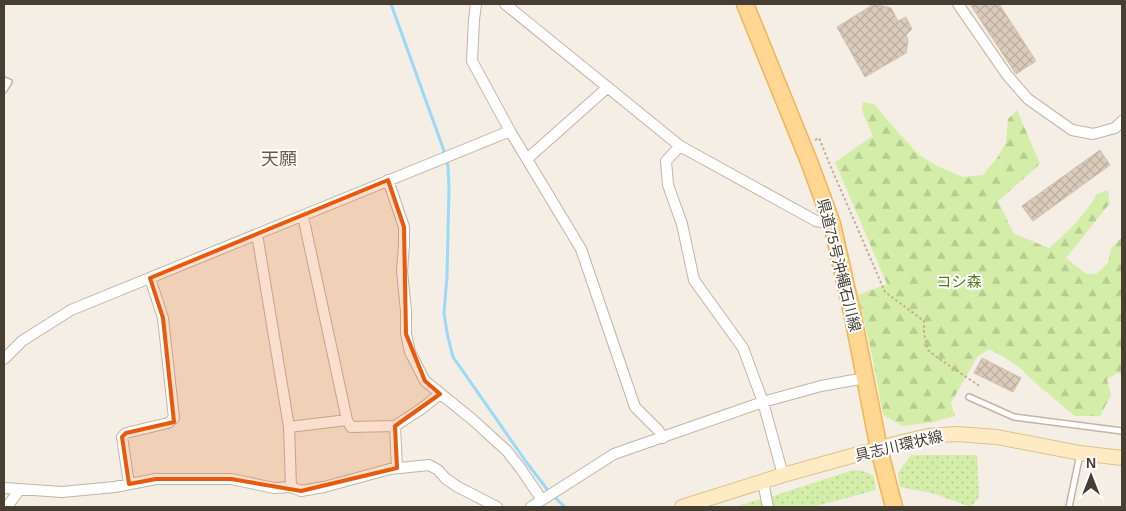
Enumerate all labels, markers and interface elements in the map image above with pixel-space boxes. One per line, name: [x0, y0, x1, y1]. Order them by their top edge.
district label: 天願: [261, 149, 297, 169]
street label: 県道75号沖縄石川線: [815, 197, 864, 333]
park label: コシ森: [936, 273, 982, 290]
street label: 具志川環状線: [853, 427, 945, 464]
north arrow: [1066, 451, 1116, 501]
text: N: [1086, 455, 1096, 471]

